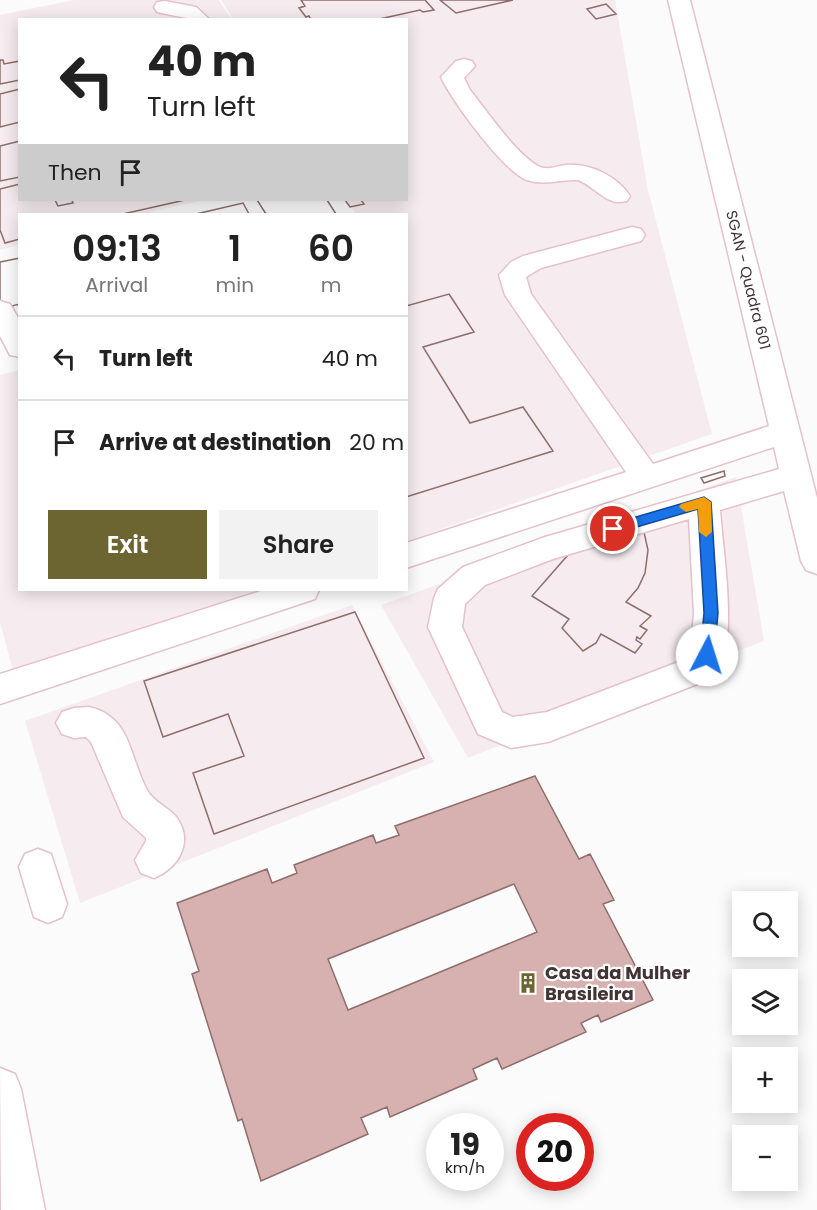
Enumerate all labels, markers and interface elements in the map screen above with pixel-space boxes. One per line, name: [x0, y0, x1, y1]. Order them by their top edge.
text: 40 m: [147, 32, 256, 91]
icon: left: [48, 42, 126, 120]
text: Turn left: [147, 88, 256, 125]
icon: arrive: [114, 156, 147, 189]
text: Then: [48, 157, 102, 188]
street label: SGAN - Quadra 601: [721, 208, 776, 352]
text: 09:13: [72, 223, 162, 274]
text: 1: [228, 223, 241, 274]
text: 60: [308, 223, 354, 274]
text: Arrival: [85, 271, 148, 299]
text: min: [216, 271, 254, 299]
text: m: [321, 271, 341, 299]
icon: left: [48, 342, 81, 375]
text: Turn left: [99, 343, 193, 374]
text: 40 m: [322, 343, 378, 374]
icon: arrive: [48, 426, 81, 459]
text: Arrive at destination: [99, 427, 331, 458]
text: 20 m: [349, 427, 404, 458]
pin: [587, 503, 638, 554]
button: Exit: [48, 510, 207, 579]
button: Share: [219, 510, 378, 579]
icon: arrive: [596, 512, 629, 545]
position arrow: [675, 623, 739, 687]
map controls: [732, 891, 798, 1191]
button: search: [732, 891, 798, 957]
place label: Casa da Mulher Brasileira: [545, 960, 690, 1006]
button: layers: [732, 969, 798, 1035]
building icon: Casa da Mulher Brasileira: [516, 971, 540, 995]
button: +: [732, 1047, 798, 1113]
speed limit sign: 20: [516, 1113, 594, 1191]
text: 19: [450, 1123, 480, 1166]
button: −: [732, 1125, 798, 1191]
text: km/h: [445, 1157, 485, 1178]

